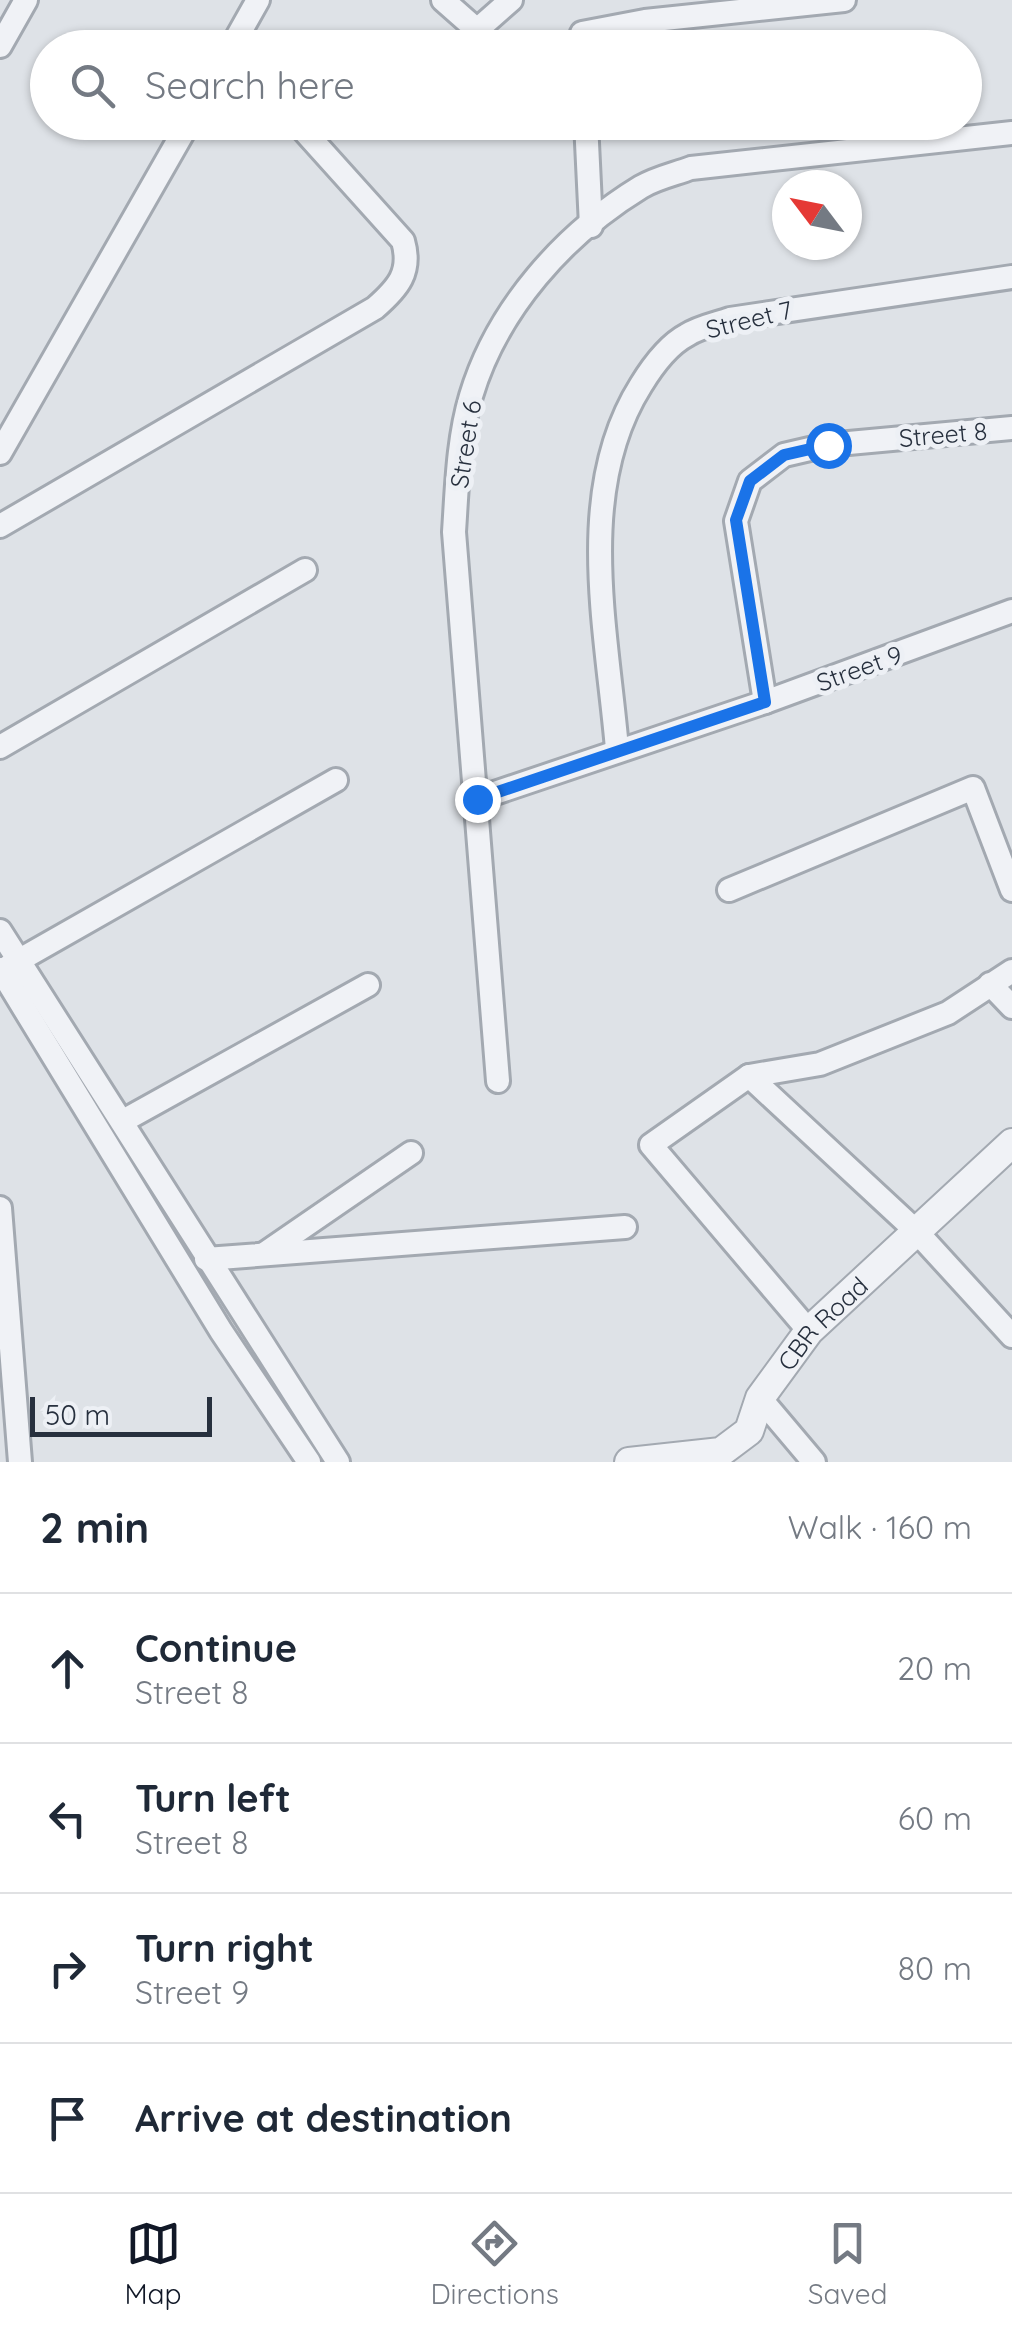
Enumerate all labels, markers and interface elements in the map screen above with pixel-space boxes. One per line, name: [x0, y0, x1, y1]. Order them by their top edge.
search box: [30, 30, 982, 140]
icon: search: [65, 58, 120, 113]
text: Search here: [145, 61, 355, 109]
north arrow: [772, 170, 862, 260]
street label: Street 7: [703, 293, 796, 345]
street label: Street 6: [443, 398, 487, 490]
street label: Street 8: [897, 415, 989, 453]
route start: [806, 423, 852, 469]
street label: Street 9: [812, 638, 906, 698]
route end: [455, 777, 501, 823]
street label: CBR Road: [770, 1269, 874, 1376]
scale bar: [30, 1392, 212, 1436]
text: 50 m: [45, 1397, 110, 1432]
text: 2 min: [40, 1501, 149, 1554]
text: Walk · 160 m: [788, 1507, 972, 1547]
text: Continue: [135, 1624, 297, 1672]
icon: ahead: [40, 1641, 95, 1696]
text: 20 m: [897, 1648, 972, 1688]
text: Street 8: [135, 1672, 248, 1712]
text: Turn left: [135, 1774, 291, 1822]
icon: left: [40, 1791, 95, 1846]
text: 60 m: [898, 1798, 972, 1838]
text: Street 8: [135, 1822, 248, 1862]
text: Turn right: [135, 1924, 314, 1972]
icon: right: [40, 1941, 95, 1996]
text: 80 m: [898, 1948, 972, 1988]
text: Street 9: [135, 1972, 249, 2012]
icon: arrive: [40, 2091, 95, 2146]
text: Arrive at destination: [135, 2094, 512, 2142]
tab: Map: [124, 2216, 182, 2311]
tab: Directions: [430, 2216, 559, 2311]
tab: Saved: [808, 2216, 888, 2311]

